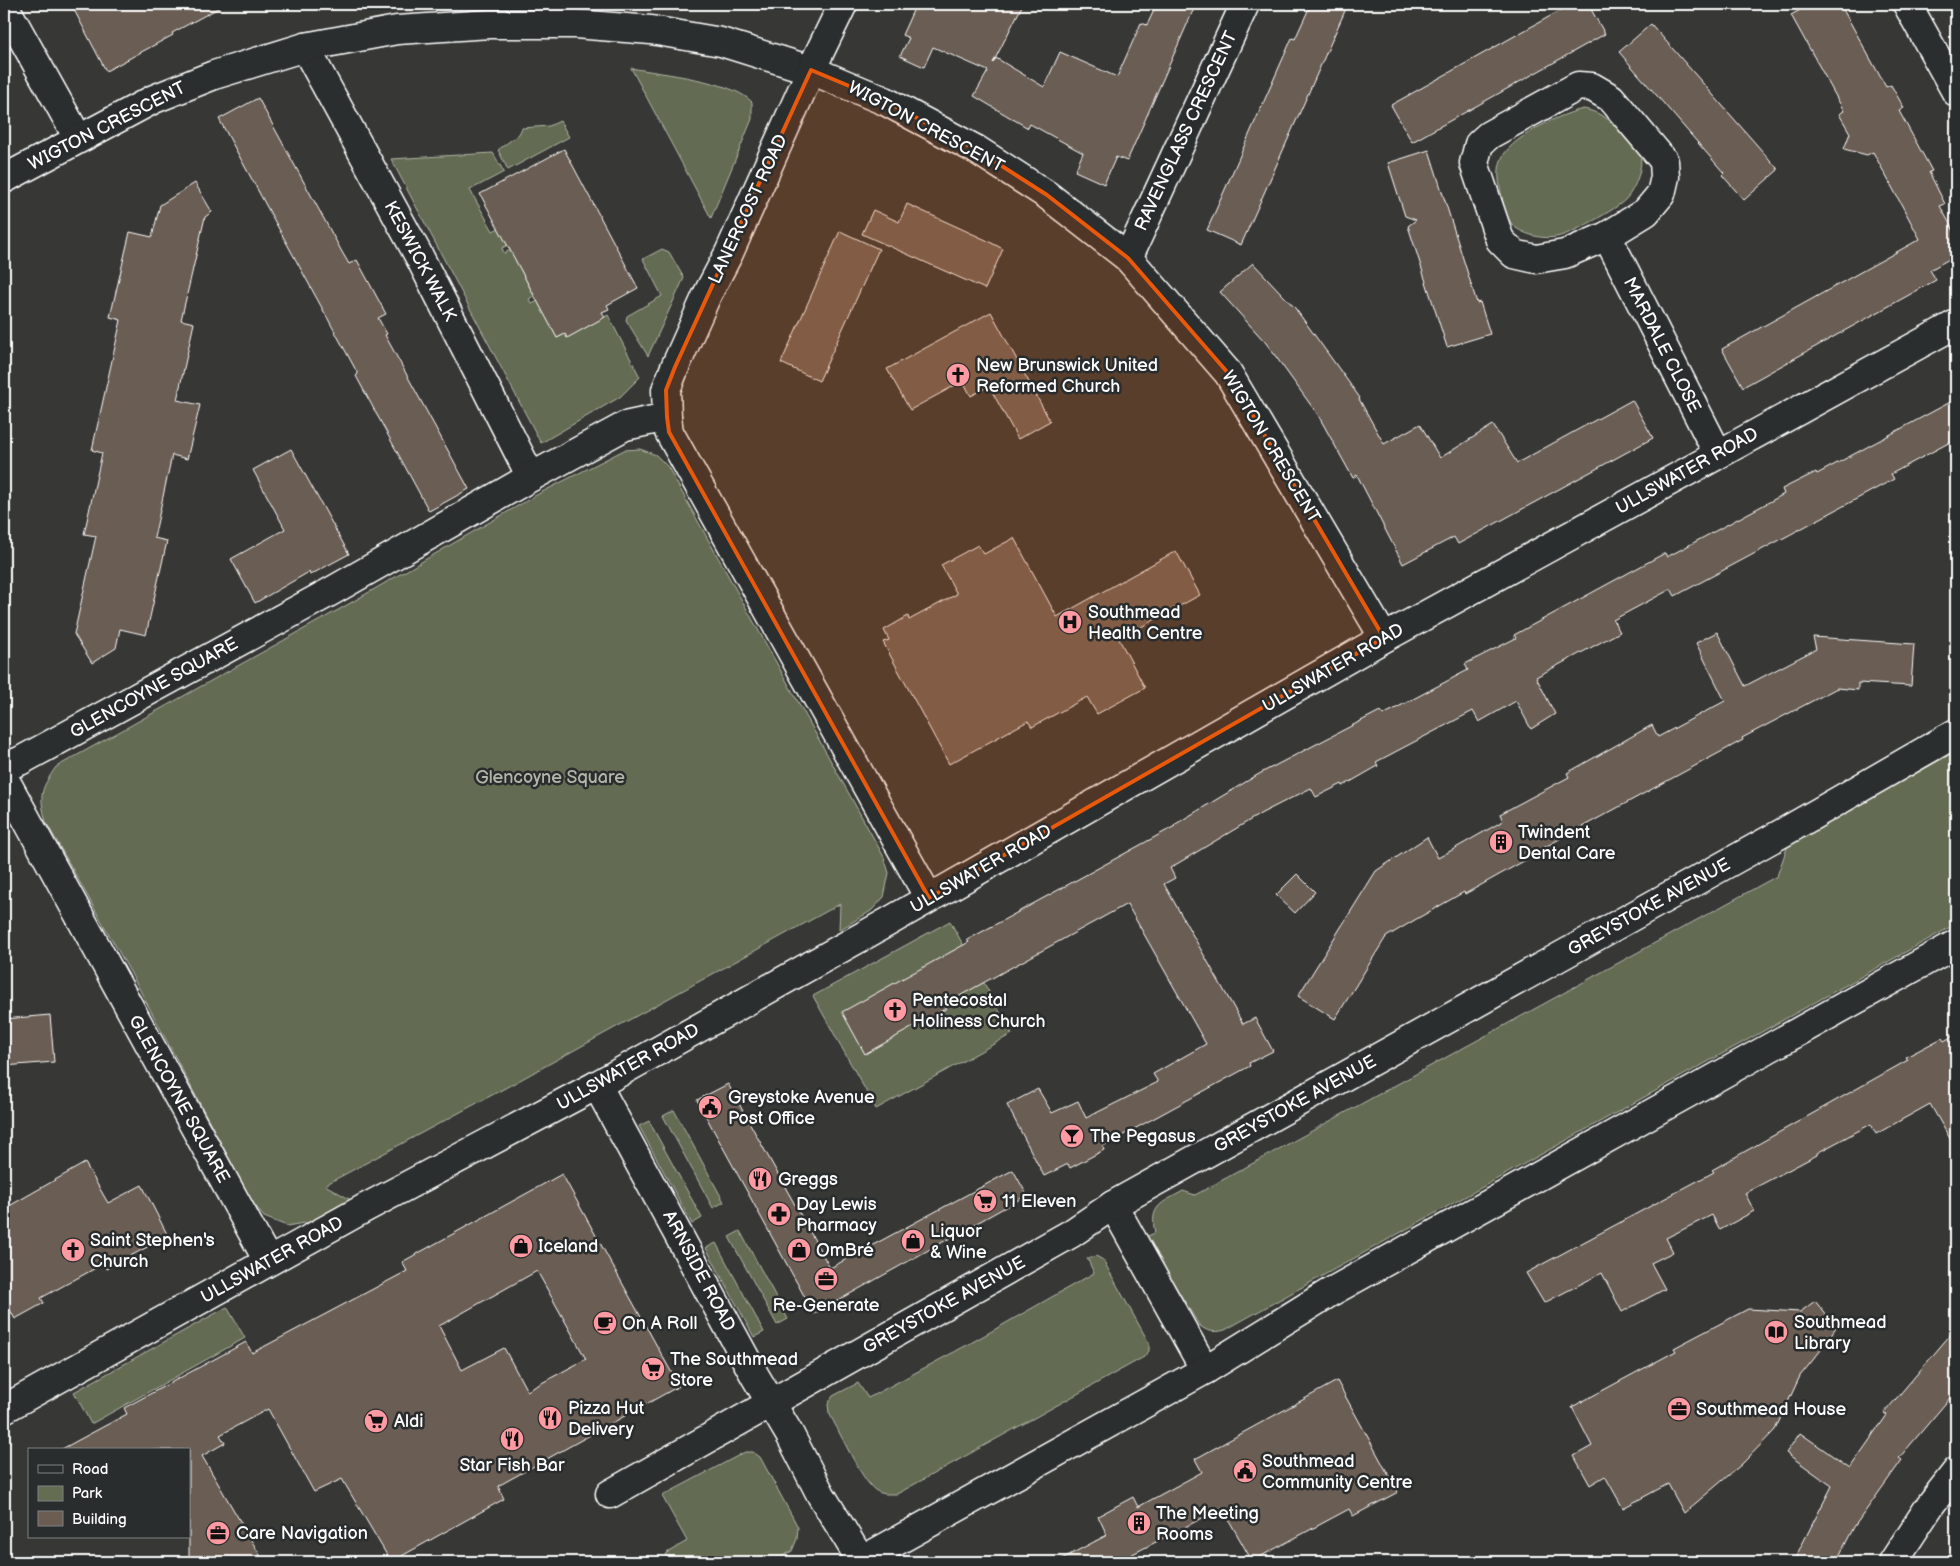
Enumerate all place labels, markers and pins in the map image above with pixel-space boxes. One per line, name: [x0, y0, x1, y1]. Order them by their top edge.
place label: New Brunswick United Reformed Church: [976, 355, 1158, 397]
church icon: New Brunswick United Reformed Church: [945, 362, 971, 388]
place label: Southmead Health Centre: [1088, 602, 1203, 644]
hospital icon: Southmead Health Centre: [1057, 609, 1083, 635]
place label: Twindent Dental Care: [1518, 822, 1616, 864]
building icon: Twindent Dental Care: [1488, 829, 1514, 855]
place label: Pentecostal Holiness Church: [912, 990, 1046, 1032]
church icon: Pentecostal Holiness Church: [882, 997, 908, 1023]
place label: Greystoke Avenue Post Office: [728, 1087, 875, 1129]
public building icon: Greystoke Avenue Post Office: [697, 1094, 723, 1120]
bar icon: The Pegasus: [1059, 1123, 1085, 1149]
place label: The Pegasus: [1090, 1126, 1196, 1147]
restaurant icon: Greggs: [747, 1166, 773, 1192]
place label: Greggs: [778, 1169, 838, 1190]
supermarket icon: 11 Eleven: [972, 1188, 998, 1214]
place label: 11 Eleven: [1002, 1191, 1076, 1212]
place label: Day Lewis Pharmacy: [796, 1194, 877, 1236]
pharmacy icon: Day Lewis Pharmacy: [766, 1201, 792, 1227]
place label: Liquor & Wine: [930, 1221, 987, 1263]
shop icon: Liquor & Wine: [900, 1228, 926, 1254]
place label: Saint Stephen's Church: [90, 1230, 215, 1272]
shop icon: Iceland: [508, 1233, 534, 1259]
place label: Iceland: [538, 1236, 598, 1257]
church icon: Saint Stephen's Church: [60, 1237, 86, 1263]
shop icon: OmBré: [786, 1237, 812, 1263]
place label: OmBré: [816, 1240, 874, 1261]
office icon: Re-Generate: [813, 1266, 839, 1292]
place label: Re-Generate: [772, 1295, 880, 1316]
cafe icon: On A Roll: [592, 1310, 618, 1336]
place label: Southmead Library: [1794, 1312, 1887, 1354]
place label: On A Roll: [622, 1313, 698, 1334]
library icon: Southmead Library: [1763, 1319, 1789, 1345]
place label: The Southmead Store: [670, 1349, 798, 1391]
supermarket icon: The Southmead Store: [640, 1356, 666, 1382]
office icon: Southmead House: [1666, 1396, 1692, 1422]
place label: Pizza Hut Delivery: [568, 1398, 645, 1440]
place label: Southmead House: [1696, 1399, 1846, 1420]
restaurant icon: Pizza Hut Delivery: [537, 1405, 563, 1431]
supermarket icon: Aldi: [363, 1408, 389, 1434]
place label: Aldi: [394, 1411, 423, 1432]
restaurant icon: Star Fish Bar: [499, 1426, 525, 1452]
place label: Southmead Community Centre: [1262, 1451, 1413, 1493]
place label: Star Fish Bar: [459, 1455, 565, 1476]
public building icon: Southmead Community Centre: [1232, 1458, 1258, 1484]
place label: The Meeting Rooms: [1156, 1503, 1259, 1545]
building icon: The Meeting Rooms: [1126, 1510, 1152, 1536]
office icon: Care Navigation: [205, 1520, 231, 1546]
place label: Care Navigation: [236, 1523, 368, 1544]

